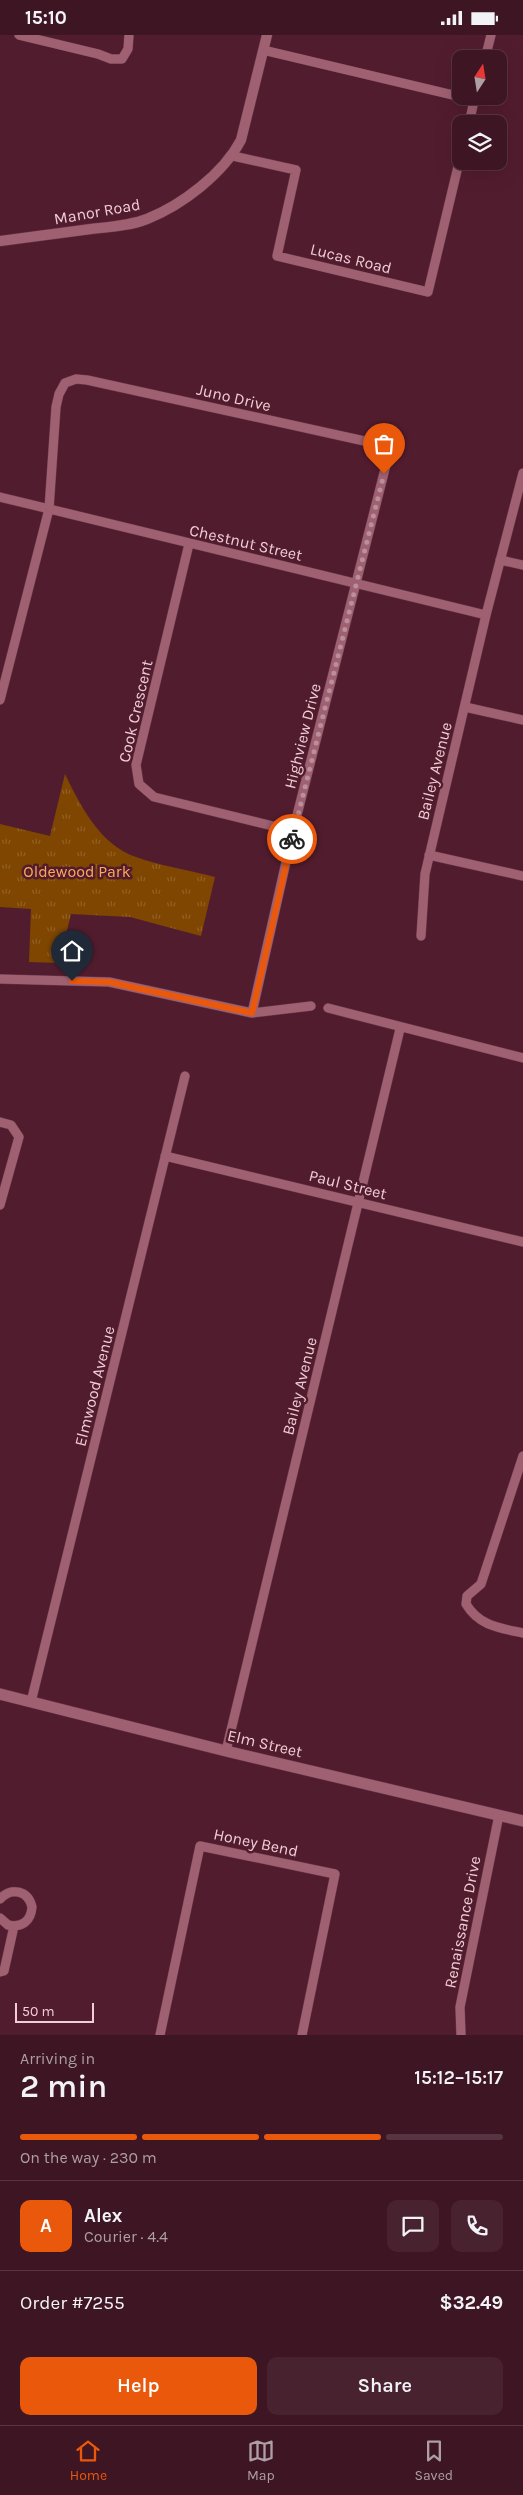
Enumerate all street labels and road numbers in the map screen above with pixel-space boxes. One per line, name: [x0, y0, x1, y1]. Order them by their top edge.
street label: Manor Road: [53, 195, 142, 228]
street label: Lucas Road: [308, 239, 394, 278]
street label: Juno Drive: [195, 380, 273, 415]
street label: Chestnut Street: [188, 520, 304, 565]
street label: Cook Crescent: [114, 658, 156, 764]
street label: Highview Drive: [280, 681, 325, 791]
street label: Bailey Avenue: [413, 720, 456, 822]
street label: Paul Street: [307, 1166, 389, 1203]
street label: Elmwood Avenue: [70, 1324, 119, 1448]
street label: Bailey Avenue: [278, 1335, 321, 1437]
street label: Elm Street: [226, 1726, 304, 1761]
street label: Honey Bend: [212, 1824, 300, 1861]
street label: Renaissance Drive: [440, 1854, 485, 1990]

